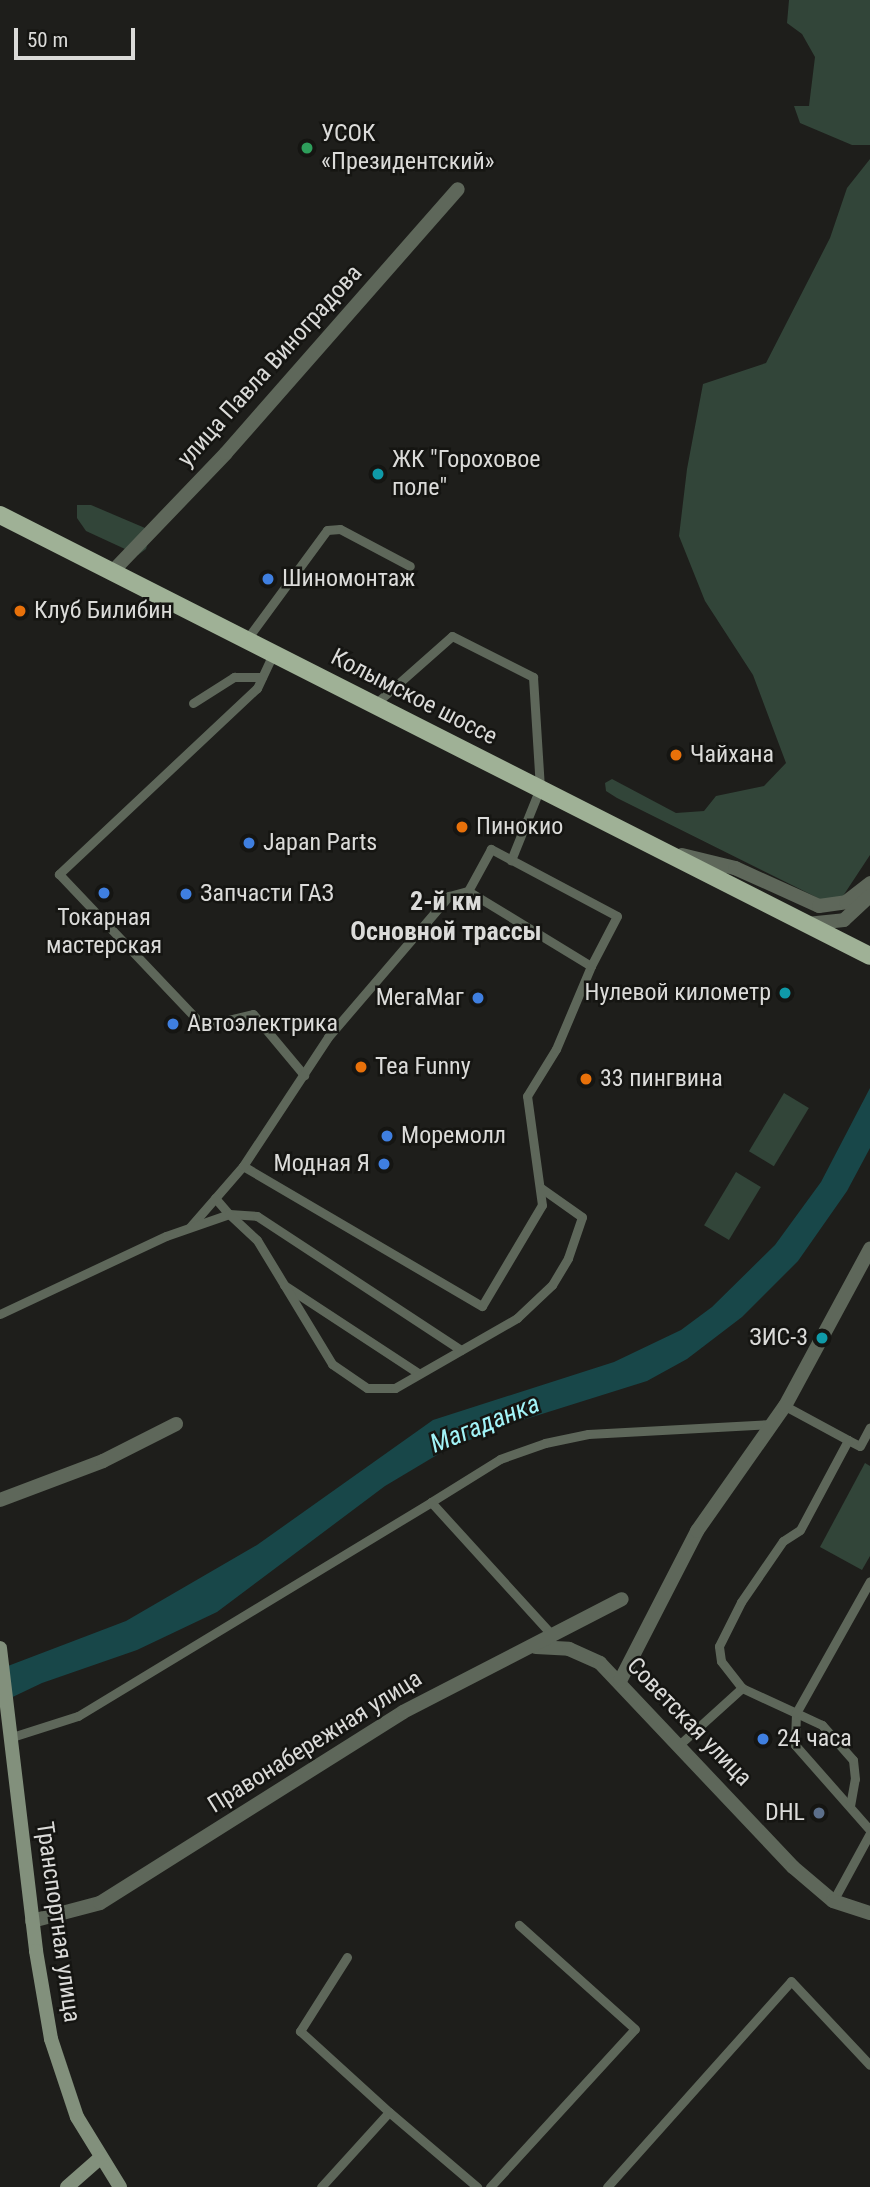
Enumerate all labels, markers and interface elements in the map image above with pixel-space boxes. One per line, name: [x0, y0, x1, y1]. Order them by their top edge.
scale bar: [18, 14, 138, 58]
text: 50 m: [27, 28, 68, 52]
place label: УСОК «Президентский»: [321, 120, 495, 176]
marker: УСОК «Президентский»: [299, 140, 315, 156]
street label: улица Павла Виноградова: [172, 259, 368, 473]
place label: ЖК "Гороховое поле": [392, 446, 541, 502]
marker: ЖК "Гороховое поле": [370, 466, 386, 482]
place label: Шиномонтаж: [282, 565, 415, 593]
marker: Шиномонтаж: [260, 571, 276, 587]
place label: Клуб Билибин: [34, 597, 173, 625]
marker: Клуб Билибин: [12, 603, 28, 619]
street label: Колымское шоссе: [326, 643, 502, 751]
place label: Чайхана: [690, 741, 774, 769]
marker: Чайхана: [668, 747, 684, 763]
place label: Пинокио: [476, 813, 563, 841]
marker: Пинокио: [454, 819, 470, 835]
place label: Japan Parts: [263, 829, 377, 857]
marker: Japan Parts: [241, 835, 257, 851]
place label: Запчасти ГАЗ: [200, 880, 334, 908]
marker: Токарная мастерская: [96, 885, 112, 901]
marker: Запчасти ГАЗ: [178, 886, 194, 902]
district label: 2-й км Основной трассы: [350, 886, 542, 948]
place label: Токарная мастерская: [46, 904, 162, 960]
place label: Нулевой километр: [585, 979, 771, 1007]
place label: МегаМаг: [376, 984, 464, 1012]
marker: Нулевой километр: [777, 985, 793, 1001]
marker: МегаМаг: [470, 990, 486, 1006]
place label: Автоэлектрика: [187, 1010, 338, 1038]
marker: Автоэлектрика: [165, 1016, 181, 1032]
place label: Tea Funny: [375, 1053, 471, 1081]
marker: Tea Funny: [353, 1059, 369, 1075]
place label: 33 пингвина: [600, 1065, 723, 1093]
marker: 33 пингвина: [578, 1071, 594, 1087]
place label: Моремолл: [401, 1122, 506, 1150]
marker: Моремолл: [379, 1128, 395, 1144]
place label: Модная Я: [274, 1150, 370, 1178]
marker: Модная Я: [376, 1156, 392, 1172]
place label: ЗИС-3: [749, 1324, 808, 1352]
marker: ЗИС-3: [814, 1330, 830, 1346]
water label: Магаданка: [426, 1388, 544, 1460]
street label: Советская улица: [621, 1652, 757, 1792]
street label: Правонабережная улица: [203, 1664, 427, 1820]
place label: 24 часа: [777, 1725, 852, 1753]
marker: 24 часа: [755, 1731, 771, 1747]
place label: DHL: [765, 1799, 805, 1827]
marker: DHL: [811, 1805, 827, 1821]
street label: Транспортная улица: [30, 1820, 86, 2024]

